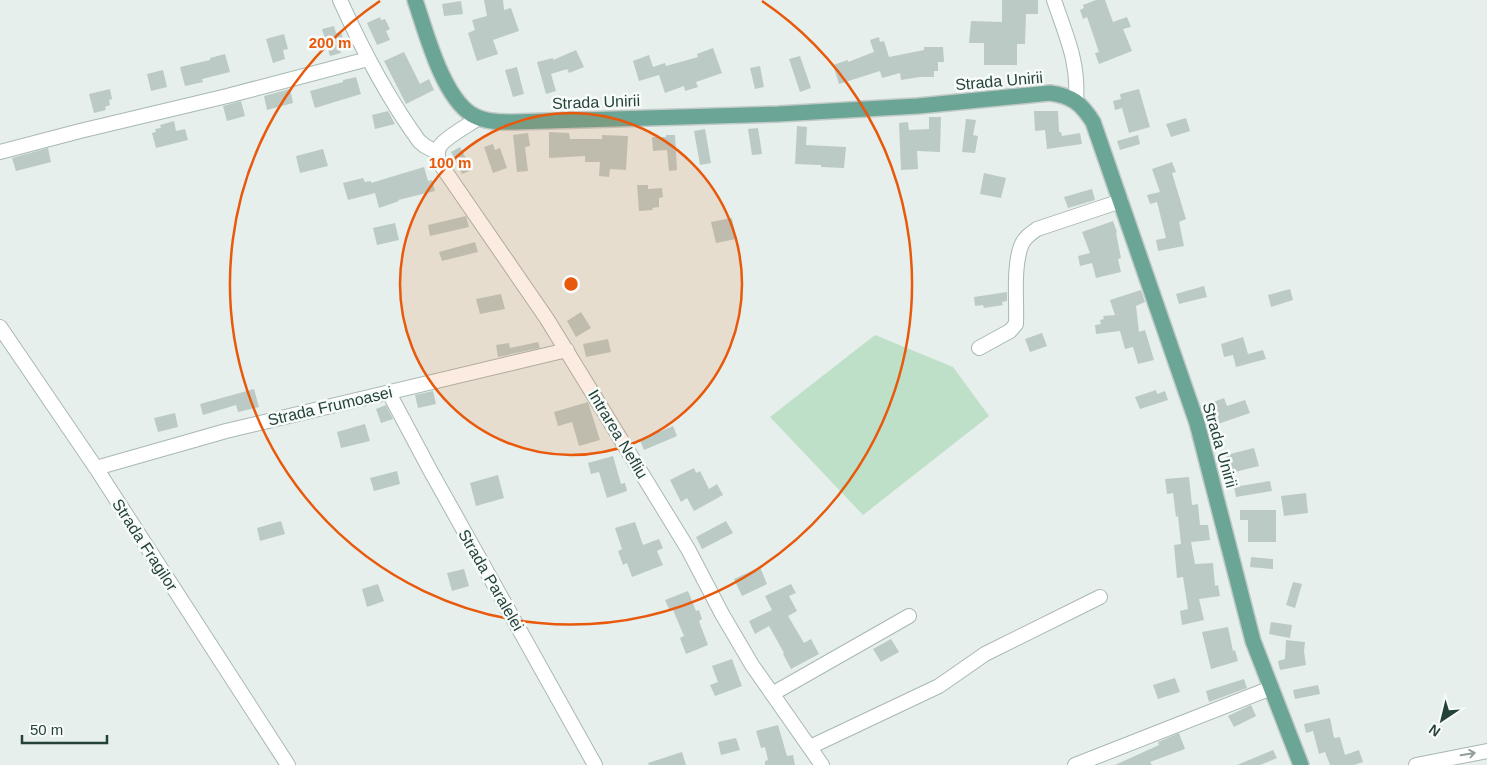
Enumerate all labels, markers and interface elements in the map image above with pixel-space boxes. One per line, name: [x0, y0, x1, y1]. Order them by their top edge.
text: 200 m: [309, 34, 351, 51]
street label: Strada Unirii: [954, 69, 1044, 93]
street label: Strada Unirii: [552, 92, 640, 112]
text: 100 m: [429, 154, 471, 171]
centre of rings: [562, 275, 580, 293]
street label: Strada Frumoasei: [266, 383, 394, 429]
street label: Intrarea Nefliu: [585, 387, 651, 481]
street label: Strada Unirii: [1200, 400, 1240, 490]
street label: Strada Fragilor: [109, 496, 181, 595]
street label: Strada Paralelei: [455, 526, 527, 634]
north arrow: [1417, 695, 1467, 745]
scale bar: [22, 712, 108, 744]
text: 50 m: [30, 721, 63, 738]
text: N: [1426, 721, 1443, 740]
one-way arrow: [1460, 748, 1476, 758]

